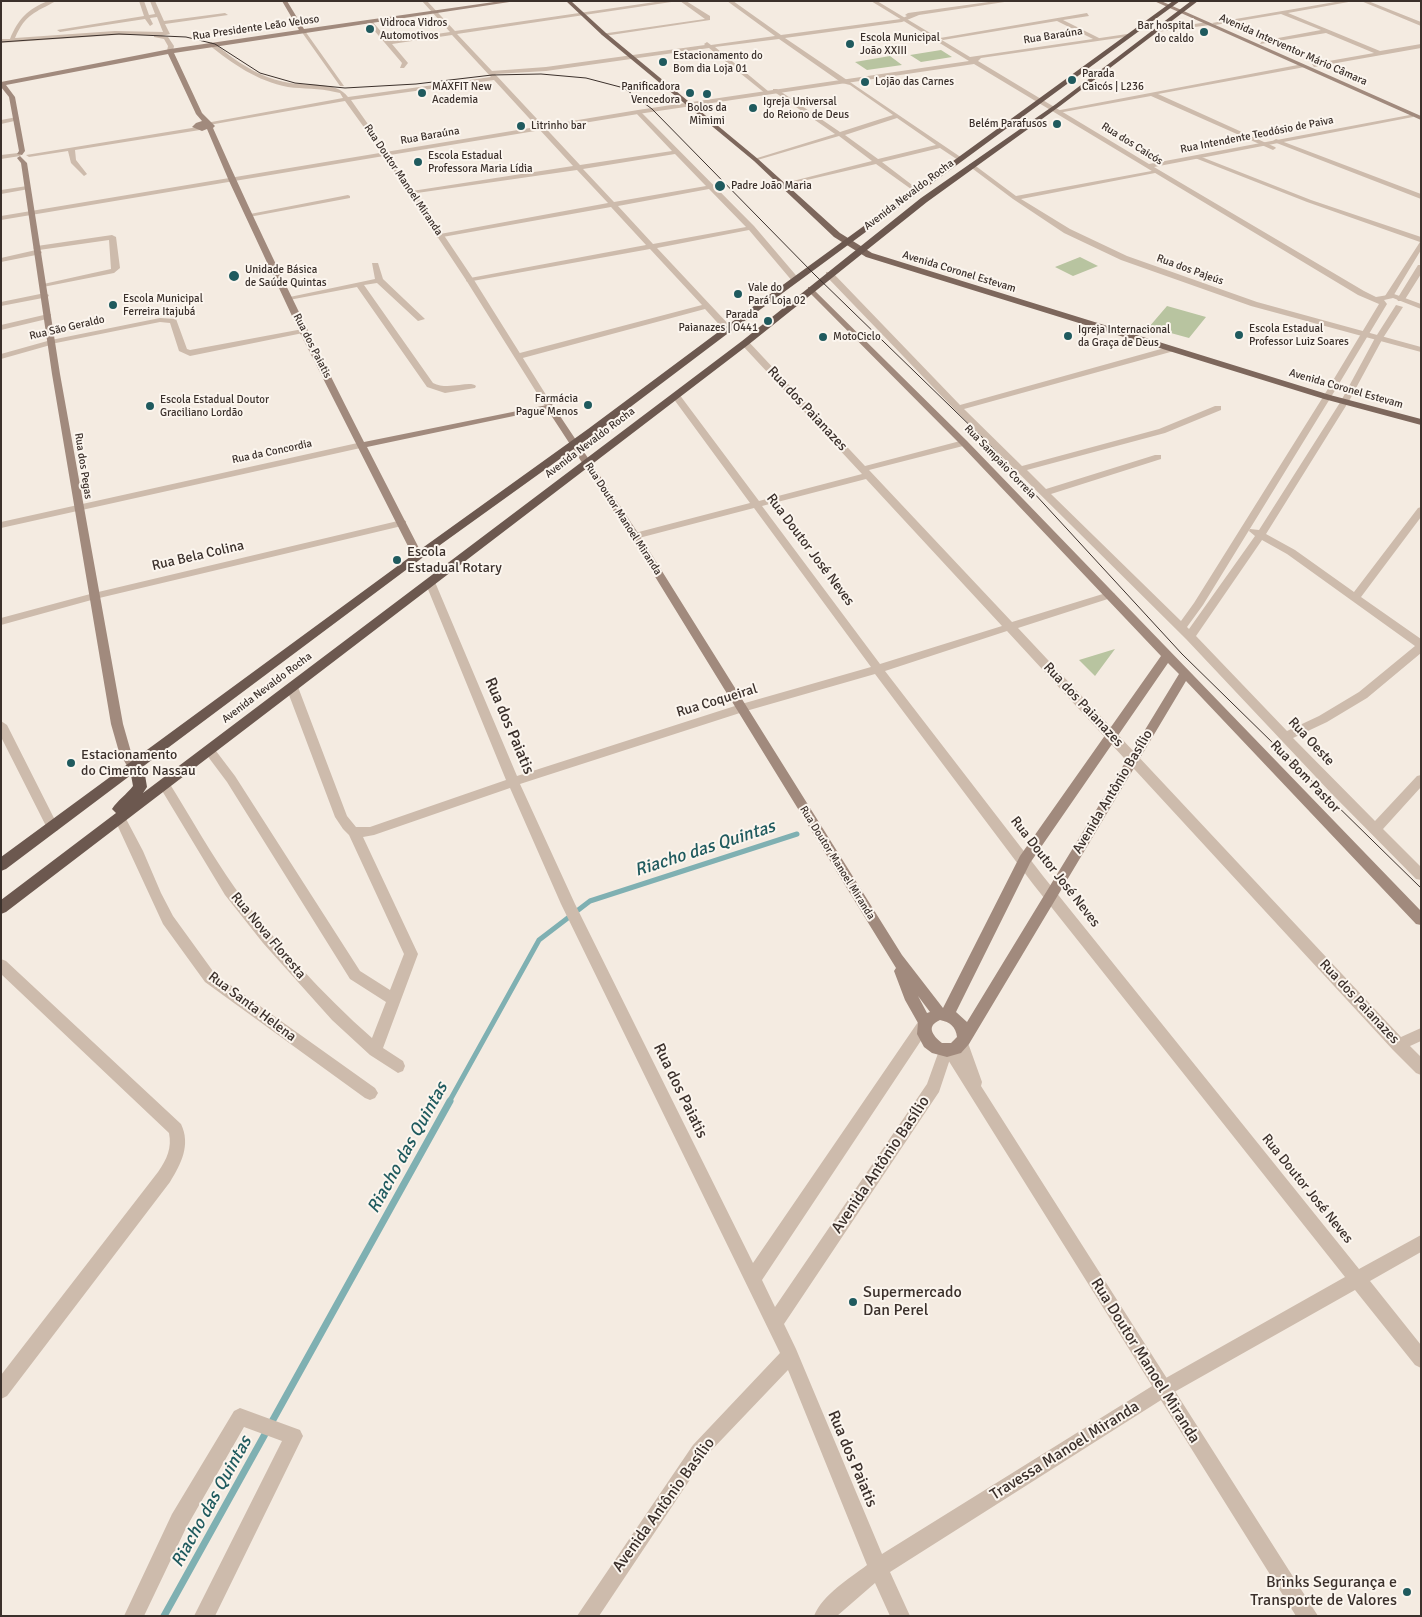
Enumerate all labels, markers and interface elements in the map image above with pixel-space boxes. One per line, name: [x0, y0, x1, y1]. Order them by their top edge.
street label: Avenida Interventor Mário Câmara: [1217, 11, 1369, 89]
street label: Rua Presidente Leão Veloso: [192, 13, 320, 43]
place label: Vidroca Vidros Automotivos: [380, 16, 447, 42]
place label: Bar hospital do caldo: [1137, 19, 1194, 45]
marker: Vidroca Vidros Automotivos: [364, 23, 376, 35]
street label: Rua Baraúna: [1022, 25, 1084, 47]
marker: Bar hospital do caldo: [1198, 26, 1210, 38]
place label: Escola Municipal João XXIII: [860, 31, 940, 57]
marker: Escola Municipal João XXIII: [844, 38, 856, 50]
place label: Estacionamento do Bom dia Loja 01: [673, 49, 763, 75]
marker: Estacionamento do Bom dia Loja 01: [657, 56, 669, 68]
place label: Parada Caicós | L236: [1082, 67, 1144, 93]
marker: Parada Caicós | L236: [1066, 74, 1078, 86]
place label: Lojão das Carnes: [875, 75, 954, 89]
marker: Lojão das Carnes: [859, 76, 871, 88]
place label: MAXFIT New Academia: [432, 80, 492, 106]
place label: Panificadora Vencedora: [621, 80, 680, 106]
marker: MAXFIT New Academia: [416, 87, 428, 99]
marker: Panificadora Vencedora: [684, 87, 696, 99]
marker: Bolos da Mimimi: [701, 88, 713, 100]
place label: Igreja Universal do Reiono de Deus: [763, 95, 849, 121]
place label: Bolos da Mimimi: [687, 101, 727, 127]
marker: Igreja Universal do Reiono de Deus: [747, 102, 759, 114]
street label: Rua Intendente Teodósio de Paiva: [1179, 114, 1335, 156]
place label: Belém Parafusos: [969, 117, 1047, 131]
marker: Belém Parafusos: [1051, 118, 1063, 130]
place label: Litrinho bar: [531, 119, 586, 133]
marker: Litrinho bar: [515, 120, 527, 132]
street label: Rua dos Caicós: [1099, 120, 1165, 168]
street label: Rua Doutor Manoel Miranda: [361, 122, 445, 238]
street label: Rua Baraúna: [399, 124, 461, 148]
place label: Escola Estadual Professora Maria Lídia: [428, 149, 532, 175]
marker: Escola Estadual Professora Maria Lídia: [412, 156, 424, 168]
street label: Avenida Nevaldo Rocha: [861, 157, 957, 233]
marker: Padre João Maria: [713, 179, 727, 193]
place label: Padre João Maria: [731, 179, 812, 193]
street label: Avenida Coronel Estevam: [901, 248, 1017, 296]
street label: Rua dos Pajeús: [1155, 252, 1225, 288]
place label: Unidade Básica de Saúde Quintas: [245, 263, 327, 289]
marker: Unidade Básica de Saúde Quintas: [227, 269, 241, 283]
place label: Vale do Pará Loja 02: [748, 281, 806, 307]
marker: Vale do Pará Loja 02: [732, 288, 744, 300]
place label: Escola Municipal Ferreira Itajubá: [123, 292, 203, 318]
marker: Escola Municipal Ferreira Itajubá: [107, 299, 119, 311]
place label: Parada Paianazes | O441: [678, 308, 758, 334]
street label: Rua dos Paiatis: [290, 311, 334, 381]
street label: Rua São Geraldo: [28, 313, 106, 343]
marker: Parada Paianazes | O441: [762, 315, 774, 327]
place label: Escola Estadual Professor Luiz Soares: [1249, 322, 1349, 348]
place label: Igreja Internacional da Graça de Deus: [1078, 323, 1170, 349]
marker: Escola Estadual Professor Luiz Soares: [1233, 329, 1245, 341]
place label: MotoCiclo: [833, 330, 881, 344]
marker: Igreja Internacional da Graça de Deus: [1062, 330, 1074, 342]
marker: MotoCiclo: [817, 331, 829, 343]
street label: Rua dos Paianazes: [764, 363, 850, 455]
street label: Avenida Coronel Estevam: [1287, 366, 1405, 412]
place label: Farmácia Pague Menos: [516, 392, 578, 418]
place label: Escola Estadual Doutor Graciliano Lordão: [160, 393, 269, 419]
marker: Farmácia Pague Menos: [582, 399, 594, 411]
marker: Escola Estadual Doutor Graciliano Lordão: [144, 400, 156, 412]
street label: Avenida Nevaldo Rocha: [542, 405, 638, 481]
street label: Rua Sampaio Correia: [961, 422, 1039, 502]
street label: Rua dos Pegas: [71, 432, 95, 500]
street label: Rua da Concordia: [231, 437, 313, 467]
street label: Rua Doutor Manoel Miranda: [582, 460, 664, 578]
street label: Rua Doutor José Neves: [762, 491, 858, 609]
street label: Rua Bela Colina: [150, 537, 246, 575]
place label: Escola Estadual Rotary: [407, 544, 502, 576]
marker: Escola Estadual Rotary: [391, 554, 403, 566]
street label: Avenida Nevaldo Rocha: [219, 650, 315, 726]
street label: Rua dos Paianazes: [1040, 659, 1126, 751]
street label: Rua dos Paiatis: [480, 675, 538, 777]
street label: Rua Coqueiral: [675, 681, 759, 721]
street label: Rua Oeste: [1284, 714, 1338, 770]
street label: Avenida Antônio Basílio: [1069, 727, 1157, 857]
street label: Rua Bom Pastor: [1266, 737, 1344, 817]
place label: Estacionamento do Cimento Nassau: [81, 747, 196, 780]
marker: Estacionamento do Cimento Nassau: [65, 757, 77, 769]
street label: Rua Doutor Manoel Miranda: [797, 804, 877, 922]
street label: Rua Doutor José Neves: [1007, 813, 1103, 931]
water label: Riacho das Quintas: [632, 816, 778, 882]
street label: Rua Nova Floresta: [227, 889, 309, 983]
street label: Rua dos Paianazes: [1316, 956, 1402, 1048]
street label: Rua Santa Helena: [205, 968, 299, 1046]
street label: Rua dos Paiatis: [649, 1040, 711, 1142]
water label: Riacho das Quintas: [363, 1079, 453, 1217]
street label: Avenida Antônio Basílio: [828, 1093, 934, 1237]
street label: Rua Doutor José Neves: [1258, 1131, 1356, 1247]
street label: Rua Doutor Manoel Miranda: [1086, 1275, 1204, 1447]
place label: Supermercado Dan Perel: [863, 1283, 962, 1321]
marker: Supermercado Dan Perel: [847, 1296, 859, 1308]
street label: Travessa Manoel Miranda: [987, 1397, 1143, 1505]
street label: Rua dos Paiatis: [823, 1408, 881, 1510]
water label: Riacho das Quintas: [167, 1433, 257, 1571]
street label: Avenida Antônio Basílio: [609, 1434, 719, 1576]
place label: Brinks Segurança e Transporte de Valores: [1250, 1573, 1397, 1611]
marker: Brinks Segurança e Transporte de Valores: [1401, 1586, 1413, 1598]

